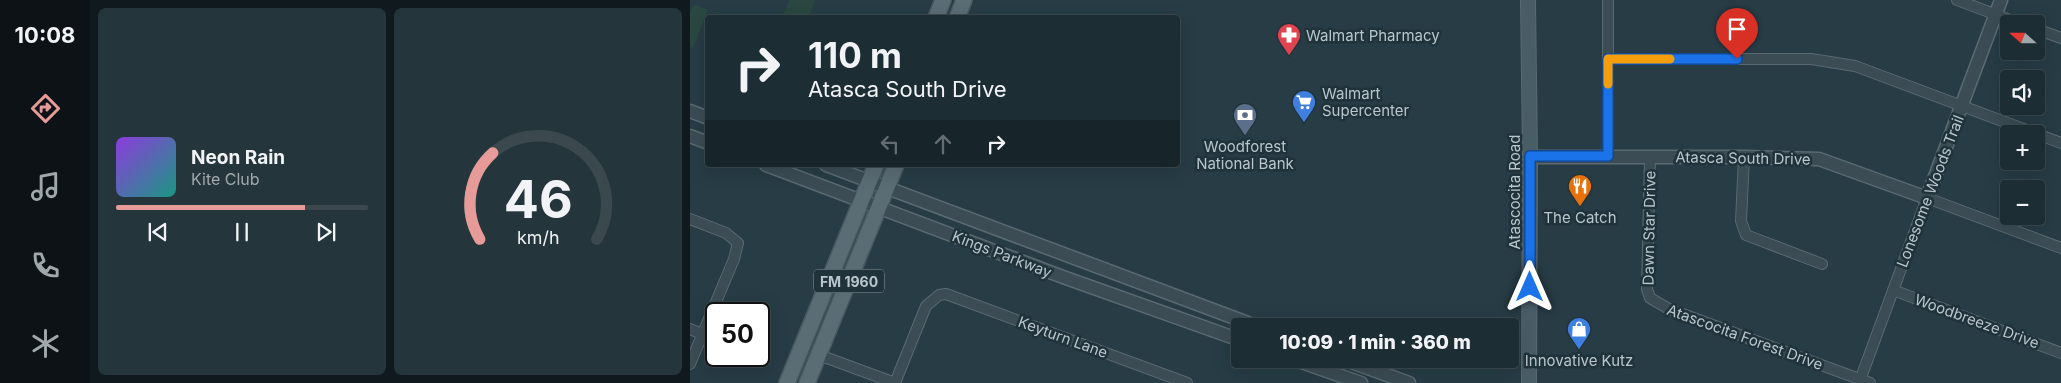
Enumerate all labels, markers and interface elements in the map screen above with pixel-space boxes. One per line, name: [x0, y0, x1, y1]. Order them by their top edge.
pin: [1716, 8, 1758, 59]
icon: arrive: [1723, 15, 1751, 43]
north arrow: [2000, 15, 2045, 60]
map controls: [2000, 15, 2045, 225]
text: 10:08: [15, 22, 75, 48]
pharmacy icon: Walmart Pharmacy: [1276, 22, 1302, 56]
place label: Walmart Pharmacy: [1306, 26, 1440, 45]
text: 110 m: [808, 34, 902, 76]
icon: right: [725, 35, 790, 100]
button: sound: [2000, 70, 2045, 115]
text: Atasca South Drive: [808, 76, 1007, 102]
place label: Walmart Supercenter: [1322, 84, 1410, 120]
supermarket icon: Walmart Supercenter: [1291, 89, 1317, 123]
icon: directions: [28, 91, 63, 126]
bank icon: Woodforest National Bank: [1232, 102, 1258, 136]
street label: Lonesome Woods Trail: [1892, 112, 1968, 270]
button: +: [2000, 125, 2045, 170]
icon: left: [876, 130, 904, 158]
icon: ahead: [929, 130, 957, 158]
icon: right: [982, 130, 1010, 158]
street label: Atascocita Road: [1505, 135, 1524, 249]
place label: Woodforest National Bank: [1196, 137, 1295, 173]
text: Neon Rain: [191, 146, 285, 169]
street label: Atasca South Drive: [1675, 147, 1811, 169]
text: 46: [504, 168, 572, 231]
icon: music: [28, 169, 63, 204]
text: Kite Club: [191, 169, 260, 189]
street label: Dawn Star Drive: [1639, 170, 1659, 286]
restaurant icon: The Catch: [1567, 173, 1593, 207]
button: −: [2000, 180, 2045, 225]
place label: The Catch: [1543, 208, 1617, 227]
icon: previous: [144, 218, 172, 246]
icon: pause: [228, 218, 256, 246]
icon: next: [312, 218, 340, 246]
street label: Kings Parkway: [950, 226, 1055, 282]
text: km/h: [517, 227, 559, 248]
icon: phone: [28, 248, 63, 283]
position arrow: [1503, 260, 1555, 312]
road number: FM 1960: [814, 270, 884, 292]
street label: Woodbreeze Drive: [1912, 290, 2042, 352]
street label: Atascocita Forest Drive: [1664, 300, 1826, 374]
speed limit sign: 50: [705, 302, 770, 367]
street label: Keyturn Lane: [1016, 312, 1110, 362]
shop icon: Innovative Kutz: [1566, 316, 1592, 350]
icon: climate: [28, 326, 63, 361]
text: 10:09 · 1 min · 360 m: [1279, 331, 1471, 354]
place label: Innovative Kutz: [1525, 351, 1633, 370]

